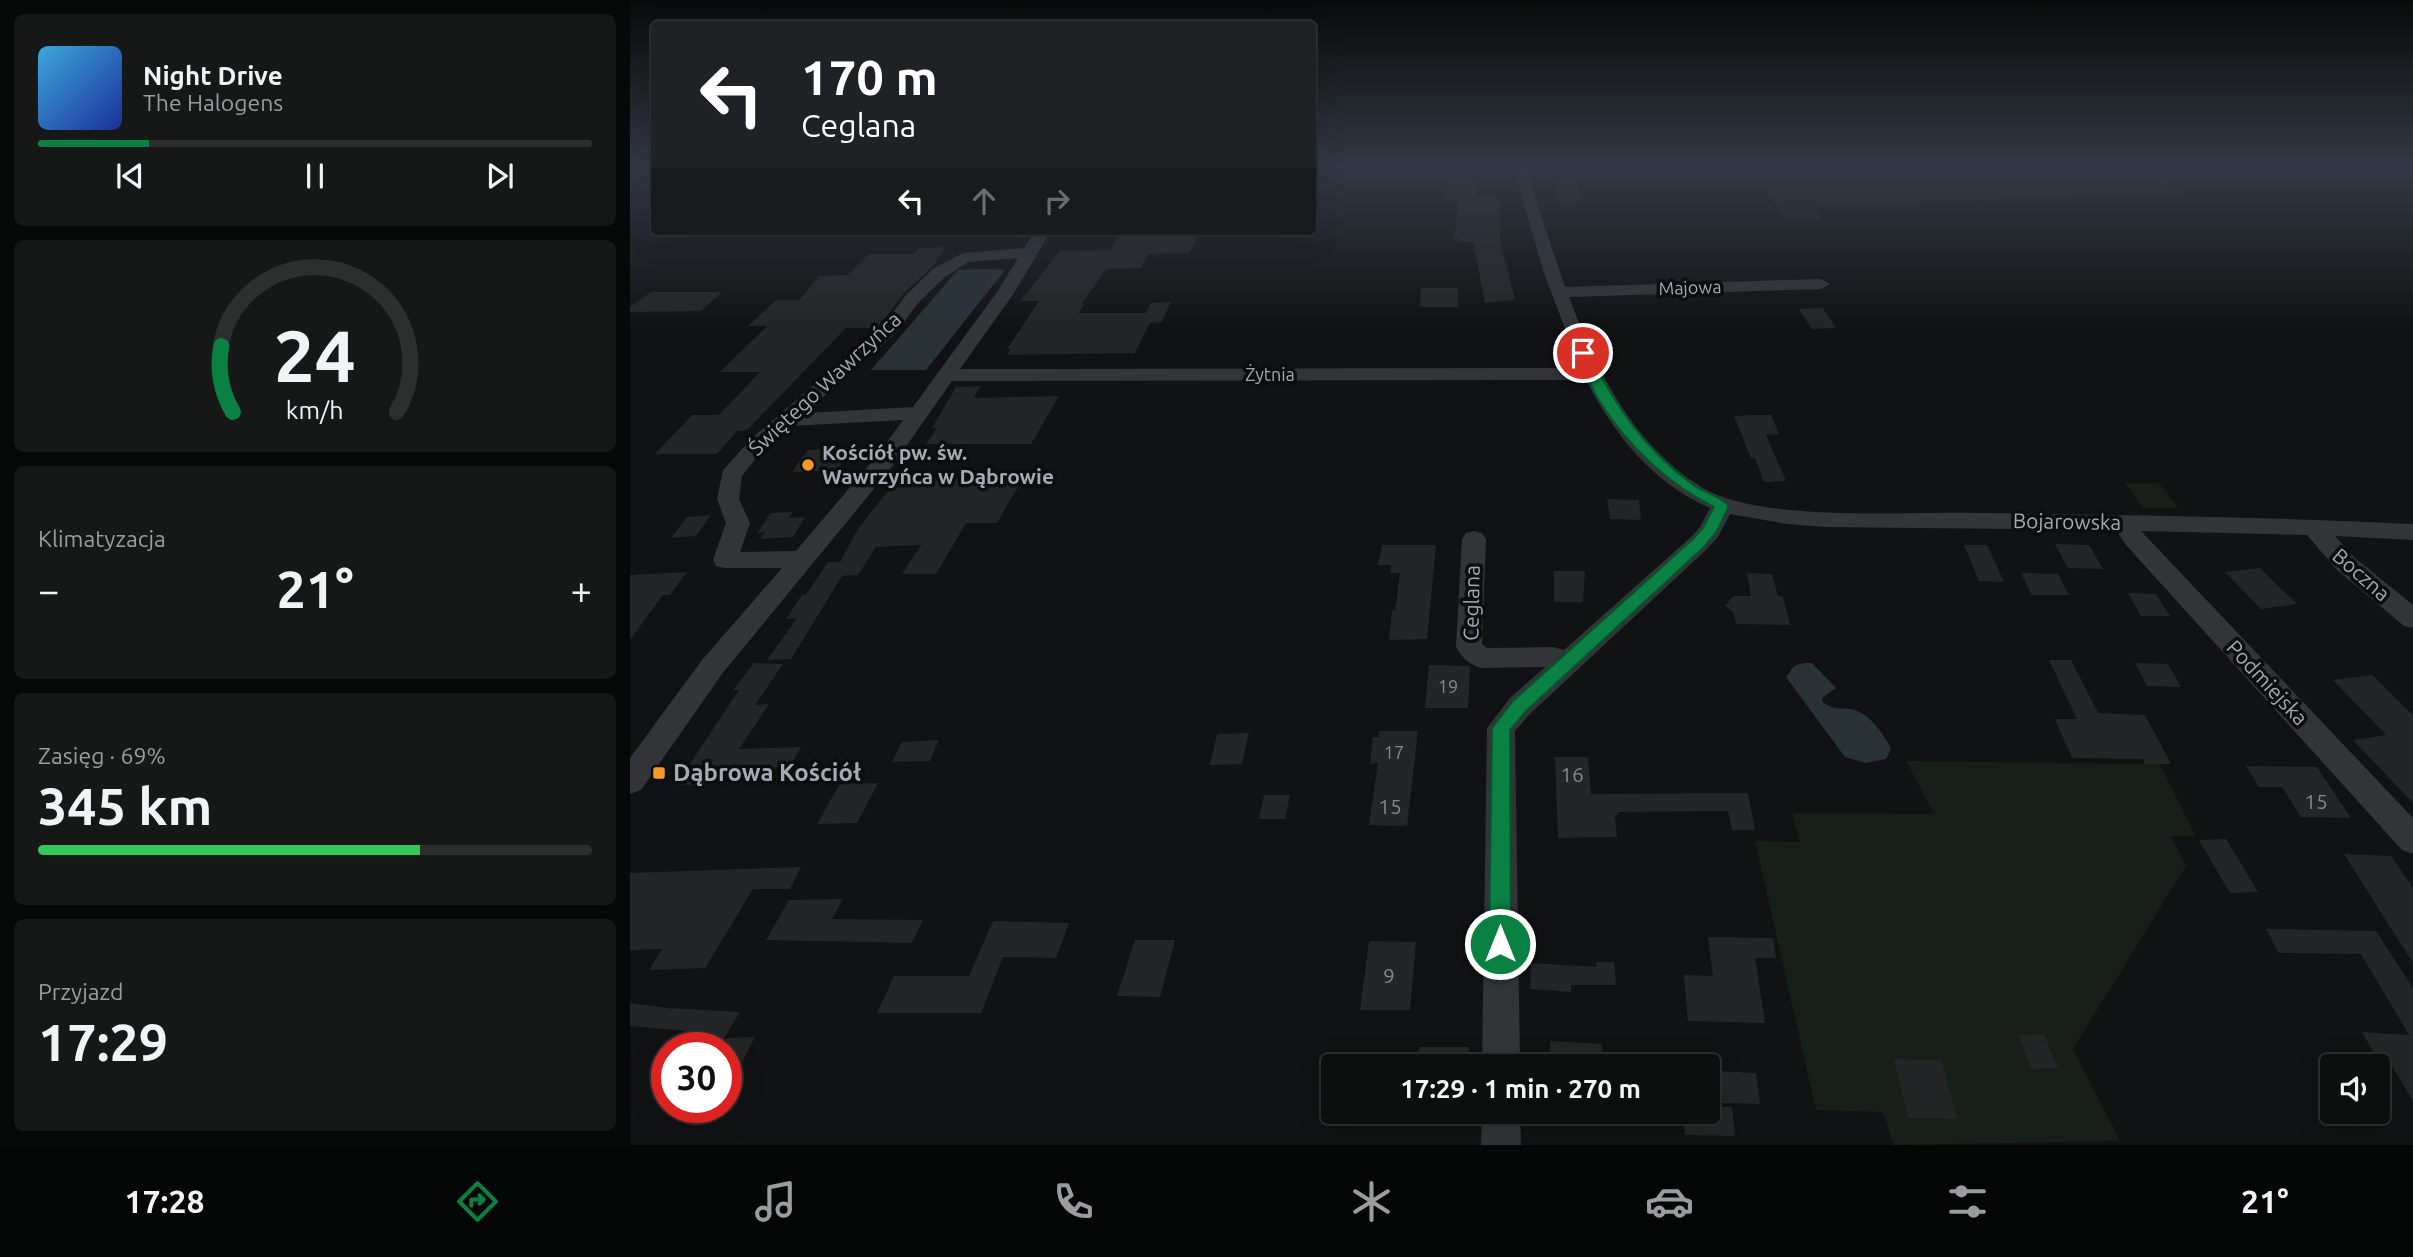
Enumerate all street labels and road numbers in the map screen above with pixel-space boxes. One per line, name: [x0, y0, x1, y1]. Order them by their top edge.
street label: Majowa: [1658, 276, 1722, 298]
street label: Świętego Wawrzyńca: [743, 307, 905, 460]
street label: Żytnia: [1245, 364, 1295, 384]
street label: Bojarowska: [2013, 508, 2121, 534]
street label: Boczna: [2328, 543, 2395, 606]
street label: Ceglana: [1458, 565, 1484, 641]
street label: Podmiejska: [2222, 635, 2313, 730]

